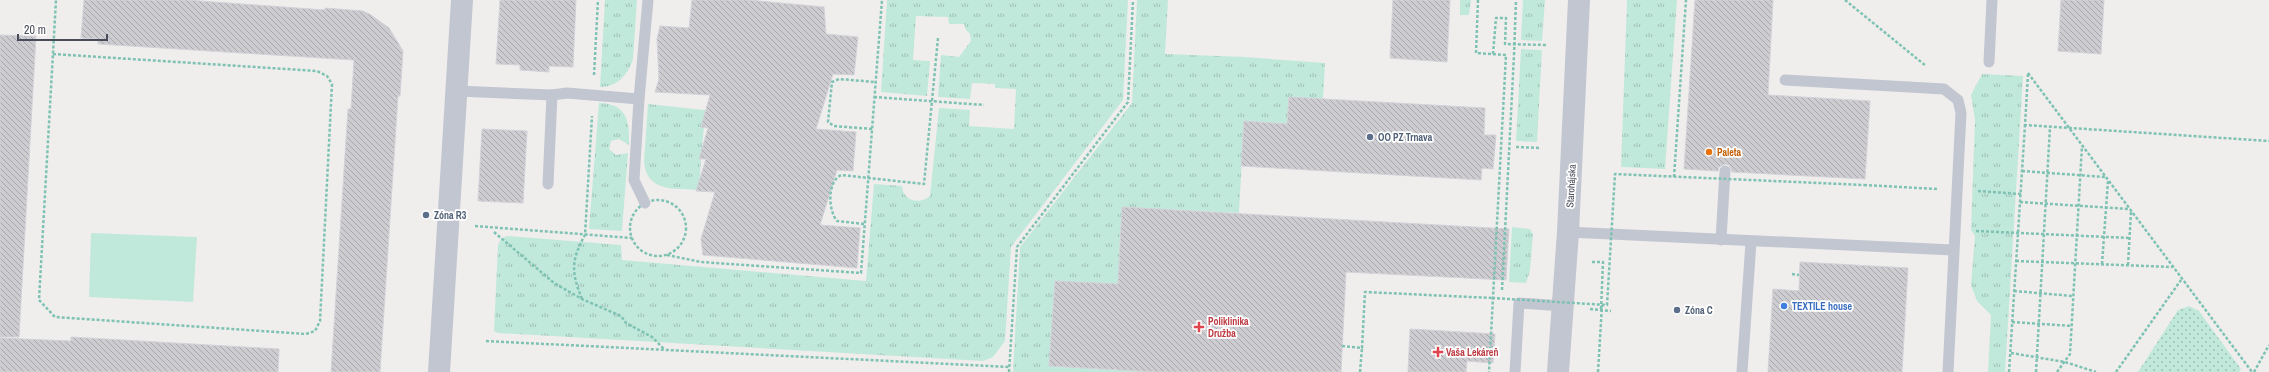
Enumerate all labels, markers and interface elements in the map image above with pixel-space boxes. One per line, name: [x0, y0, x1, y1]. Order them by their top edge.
scale bar: [18, 16, 107, 42]
text: 20 m: [24, 22, 46, 38]
place label: OO PZ Trnava: [1378, 131, 1433, 144]
marker: OO PZ Trnava: [1365, 132, 1375, 142]
place label: Paleta: [1717, 146, 1742, 159]
marker: Paleta: [1704, 147, 1714, 157]
street label: Starohájska: [1563, 164, 1579, 208]
place label: Zóna R3: [434, 209, 467, 222]
marker: Zóna R3: [421, 210, 431, 220]
place label: TEXTILE house: [1792, 300, 1853, 313]
marker: TEXTILE house: [1779, 301, 1789, 311]
place label: Zóna C: [1685, 304, 1713, 317]
marker: Zóna C: [1672, 305, 1682, 315]
place label: Poliklinika Družba: [1208, 315, 1249, 340]
marker: Poliklinika Družba: [1193, 321, 1205, 333]
place label: Vaša Lekáreň: [1446, 346, 1498, 359]
marker: Vaša Lekáreň: [1433, 347, 1443, 357]

